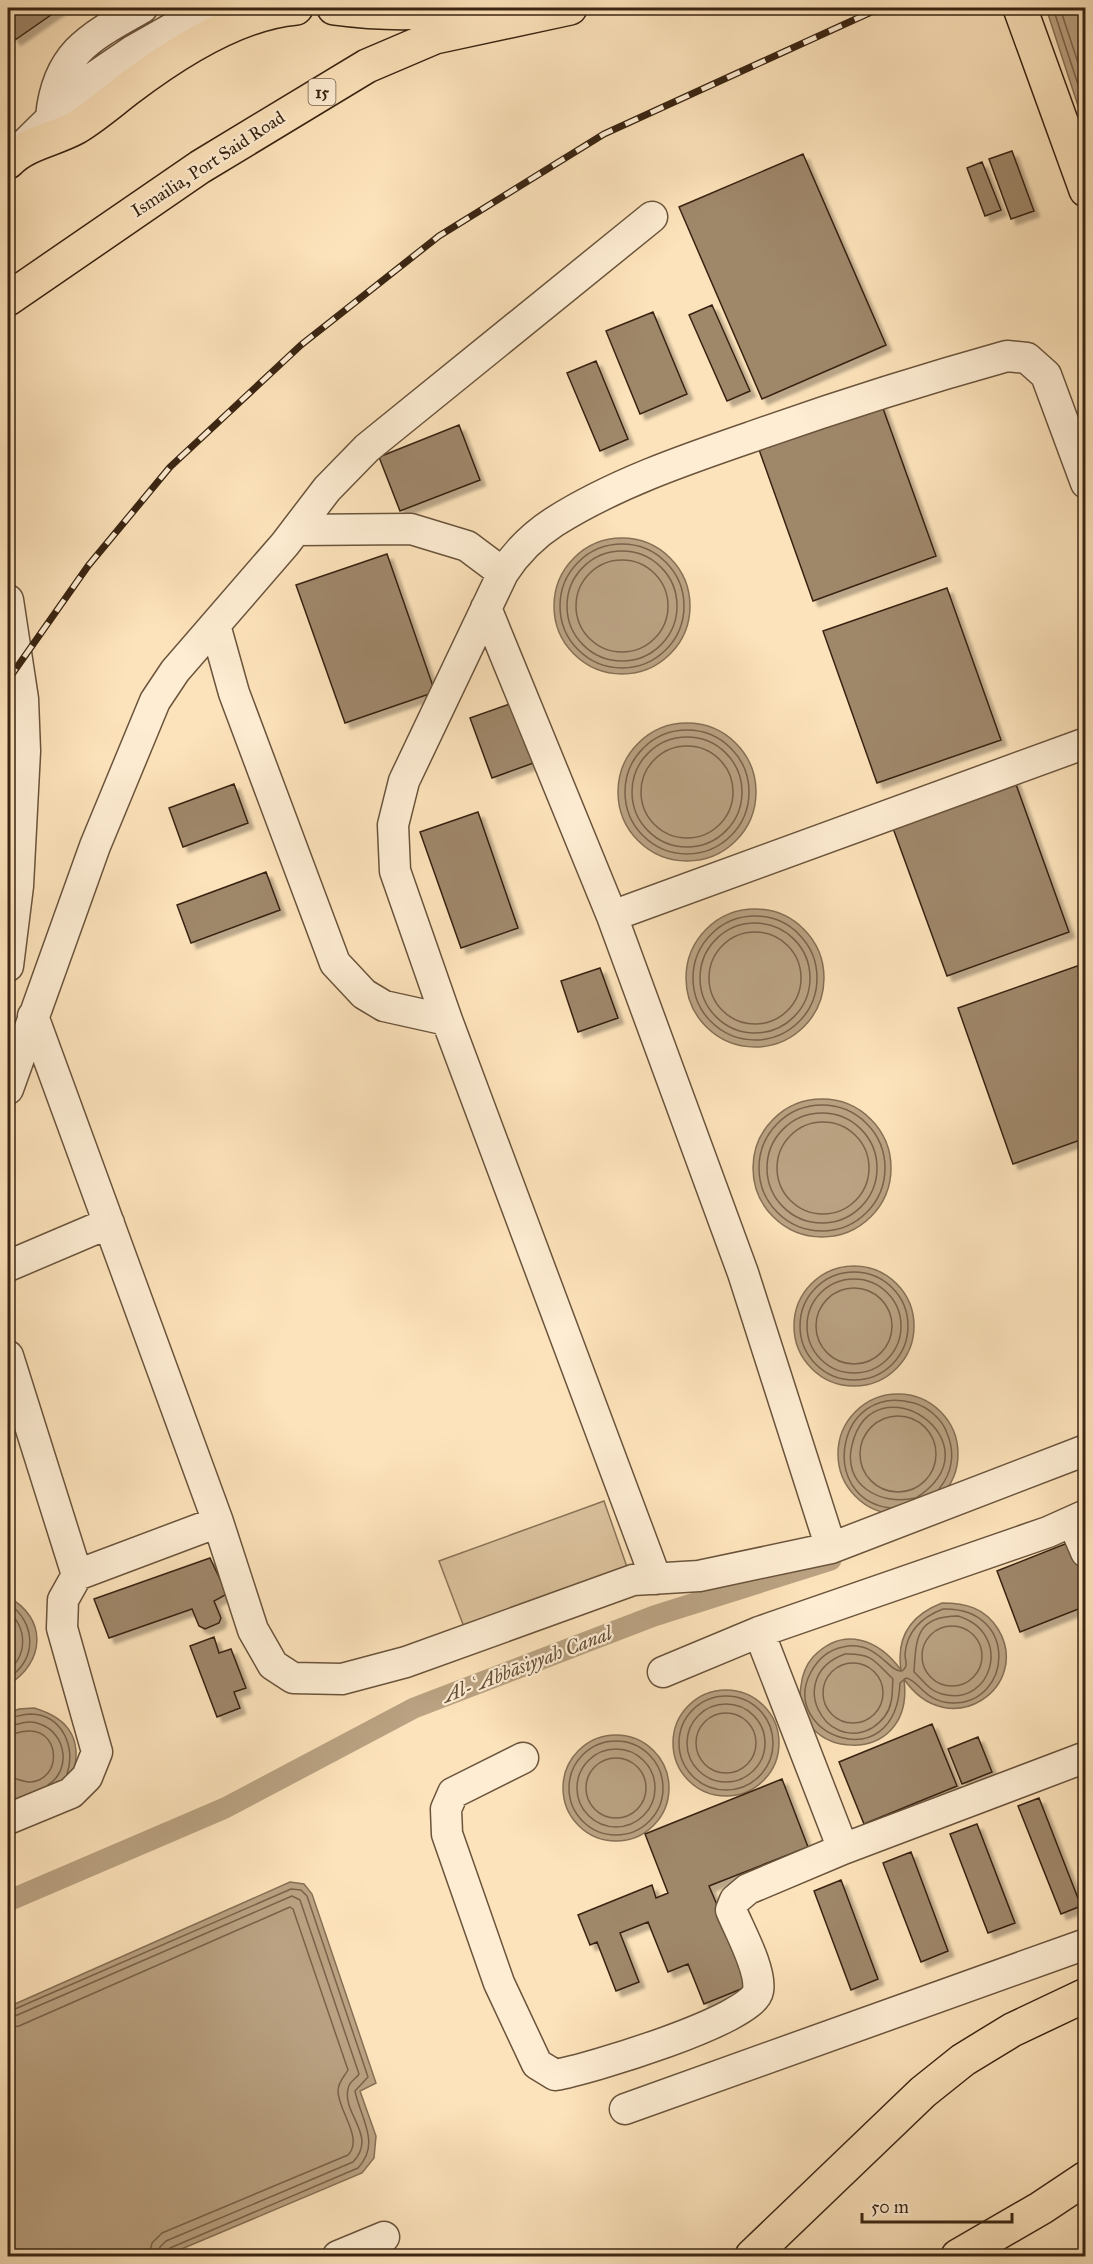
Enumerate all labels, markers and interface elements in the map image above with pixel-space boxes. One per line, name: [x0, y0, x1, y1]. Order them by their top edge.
road number: 15: [308, 79, 336, 105]
street label: Ismailia, Port Said Road: [127, 106, 289, 222]
water label: Al-ʿAbbāsiyyah Canal: [437, 1620, 616, 1708]
scale bar: [862, 2186, 1012, 2224]
text: 50 m: [871, 2196, 909, 2218]

